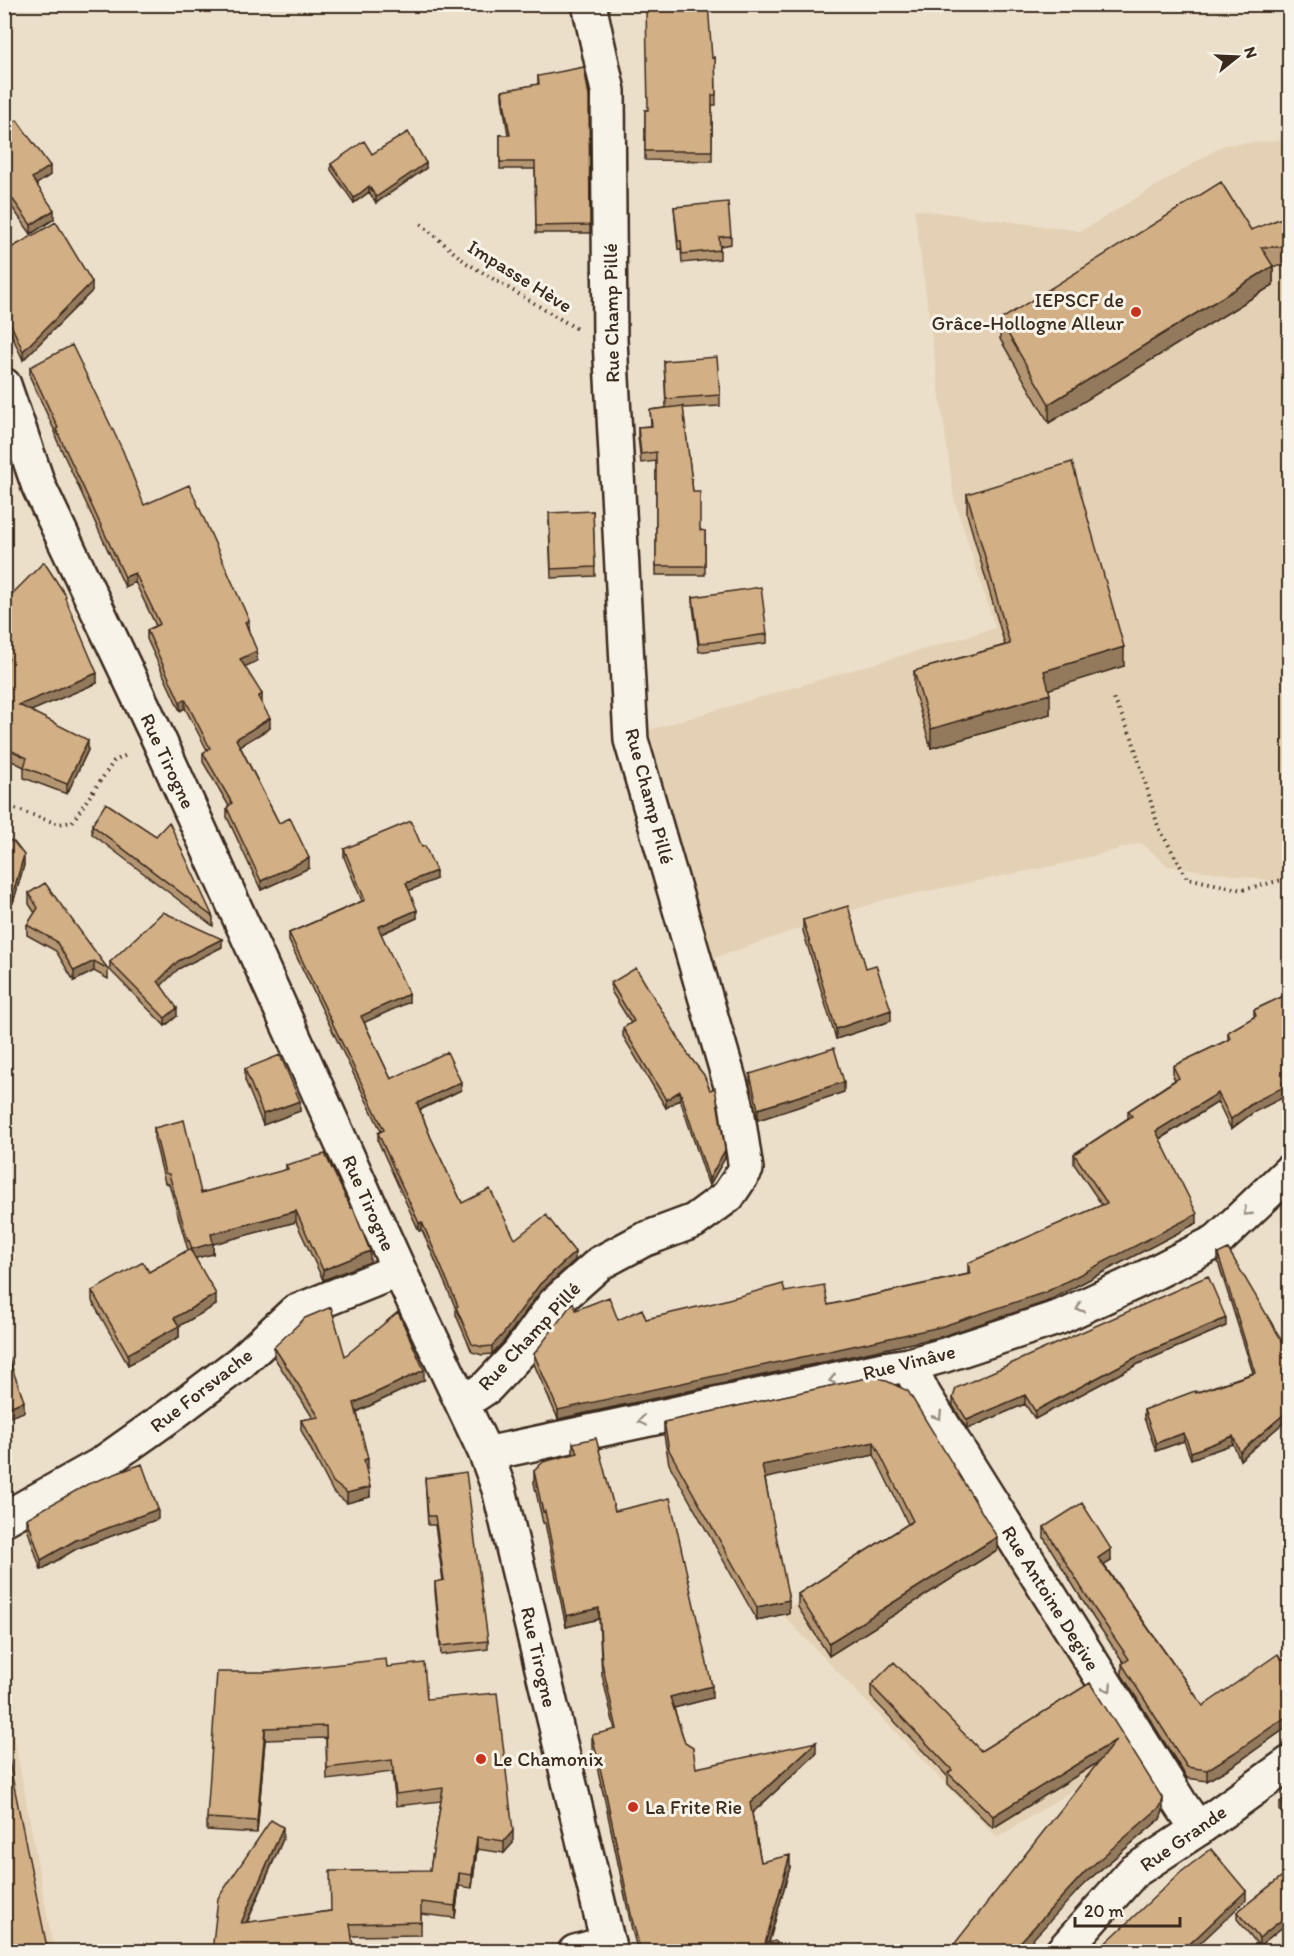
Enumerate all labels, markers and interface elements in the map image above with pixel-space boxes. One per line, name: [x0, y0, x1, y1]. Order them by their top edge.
north arrow: [1207, 27, 1267, 87]
text: N: [1240, 44, 1261, 61]
street label: Impasse Hève: [463, 234, 577, 318]
street label: Rue Champ Pillé: [598, 243, 624, 383]
place label: IEPSCF de Grâce-Hollogne Alleur: [931, 288, 1124, 335]
marker: IEPSCF de Grâce-Hollogne Alleur: [1129, 305, 1143, 319]
street label: Rue Tirogne: [135, 709, 201, 813]
street label: Rue Champ Pillé: [620, 725, 680, 867]
street label: Rue Tirogne: [337, 1151, 401, 1255]
one-way arrow: [1244, 1204, 1255, 1215]
street label: Rue Champ Pillé: [472, 1277, 586, 1395]
one-way arrow: [1075, 1300, 1086, 1312]
street label: Rue Vinâve: [860, 1339, 958, 1385]
street label: Rue Forsvache: [145, 1343, 257, 1437]
one-way arrow: [828, 1373, 838, 1386]
one-way arrow: [930, 1410, 942, 1420]
one-way arrow: [637, 1414, 647, 1427]
street label: Rue Antoine Degive: [997, 1521, 1105, 1675]
street label: Rue Tirogne: [516, 1604, 562, 1710]
one-way arrow: [1100, 1682, 1111, 1693]
place label: Le Chamonix: [493, 1747, 603, 1771]
marker: Le Chamonix: [474, 1752, 488, 1766]
place label: La Frite Rie: [645, 1795, 742, 1819]
street label: Rue Grande: [1135, 1799, 1231, 1877]
marker: La Frite Rie: [626, 1800, 640, 1814]
scale bar: [1075, 1890, 1180, 1928]
text: 20 m: [1084, 1900, 1124, 1922]

